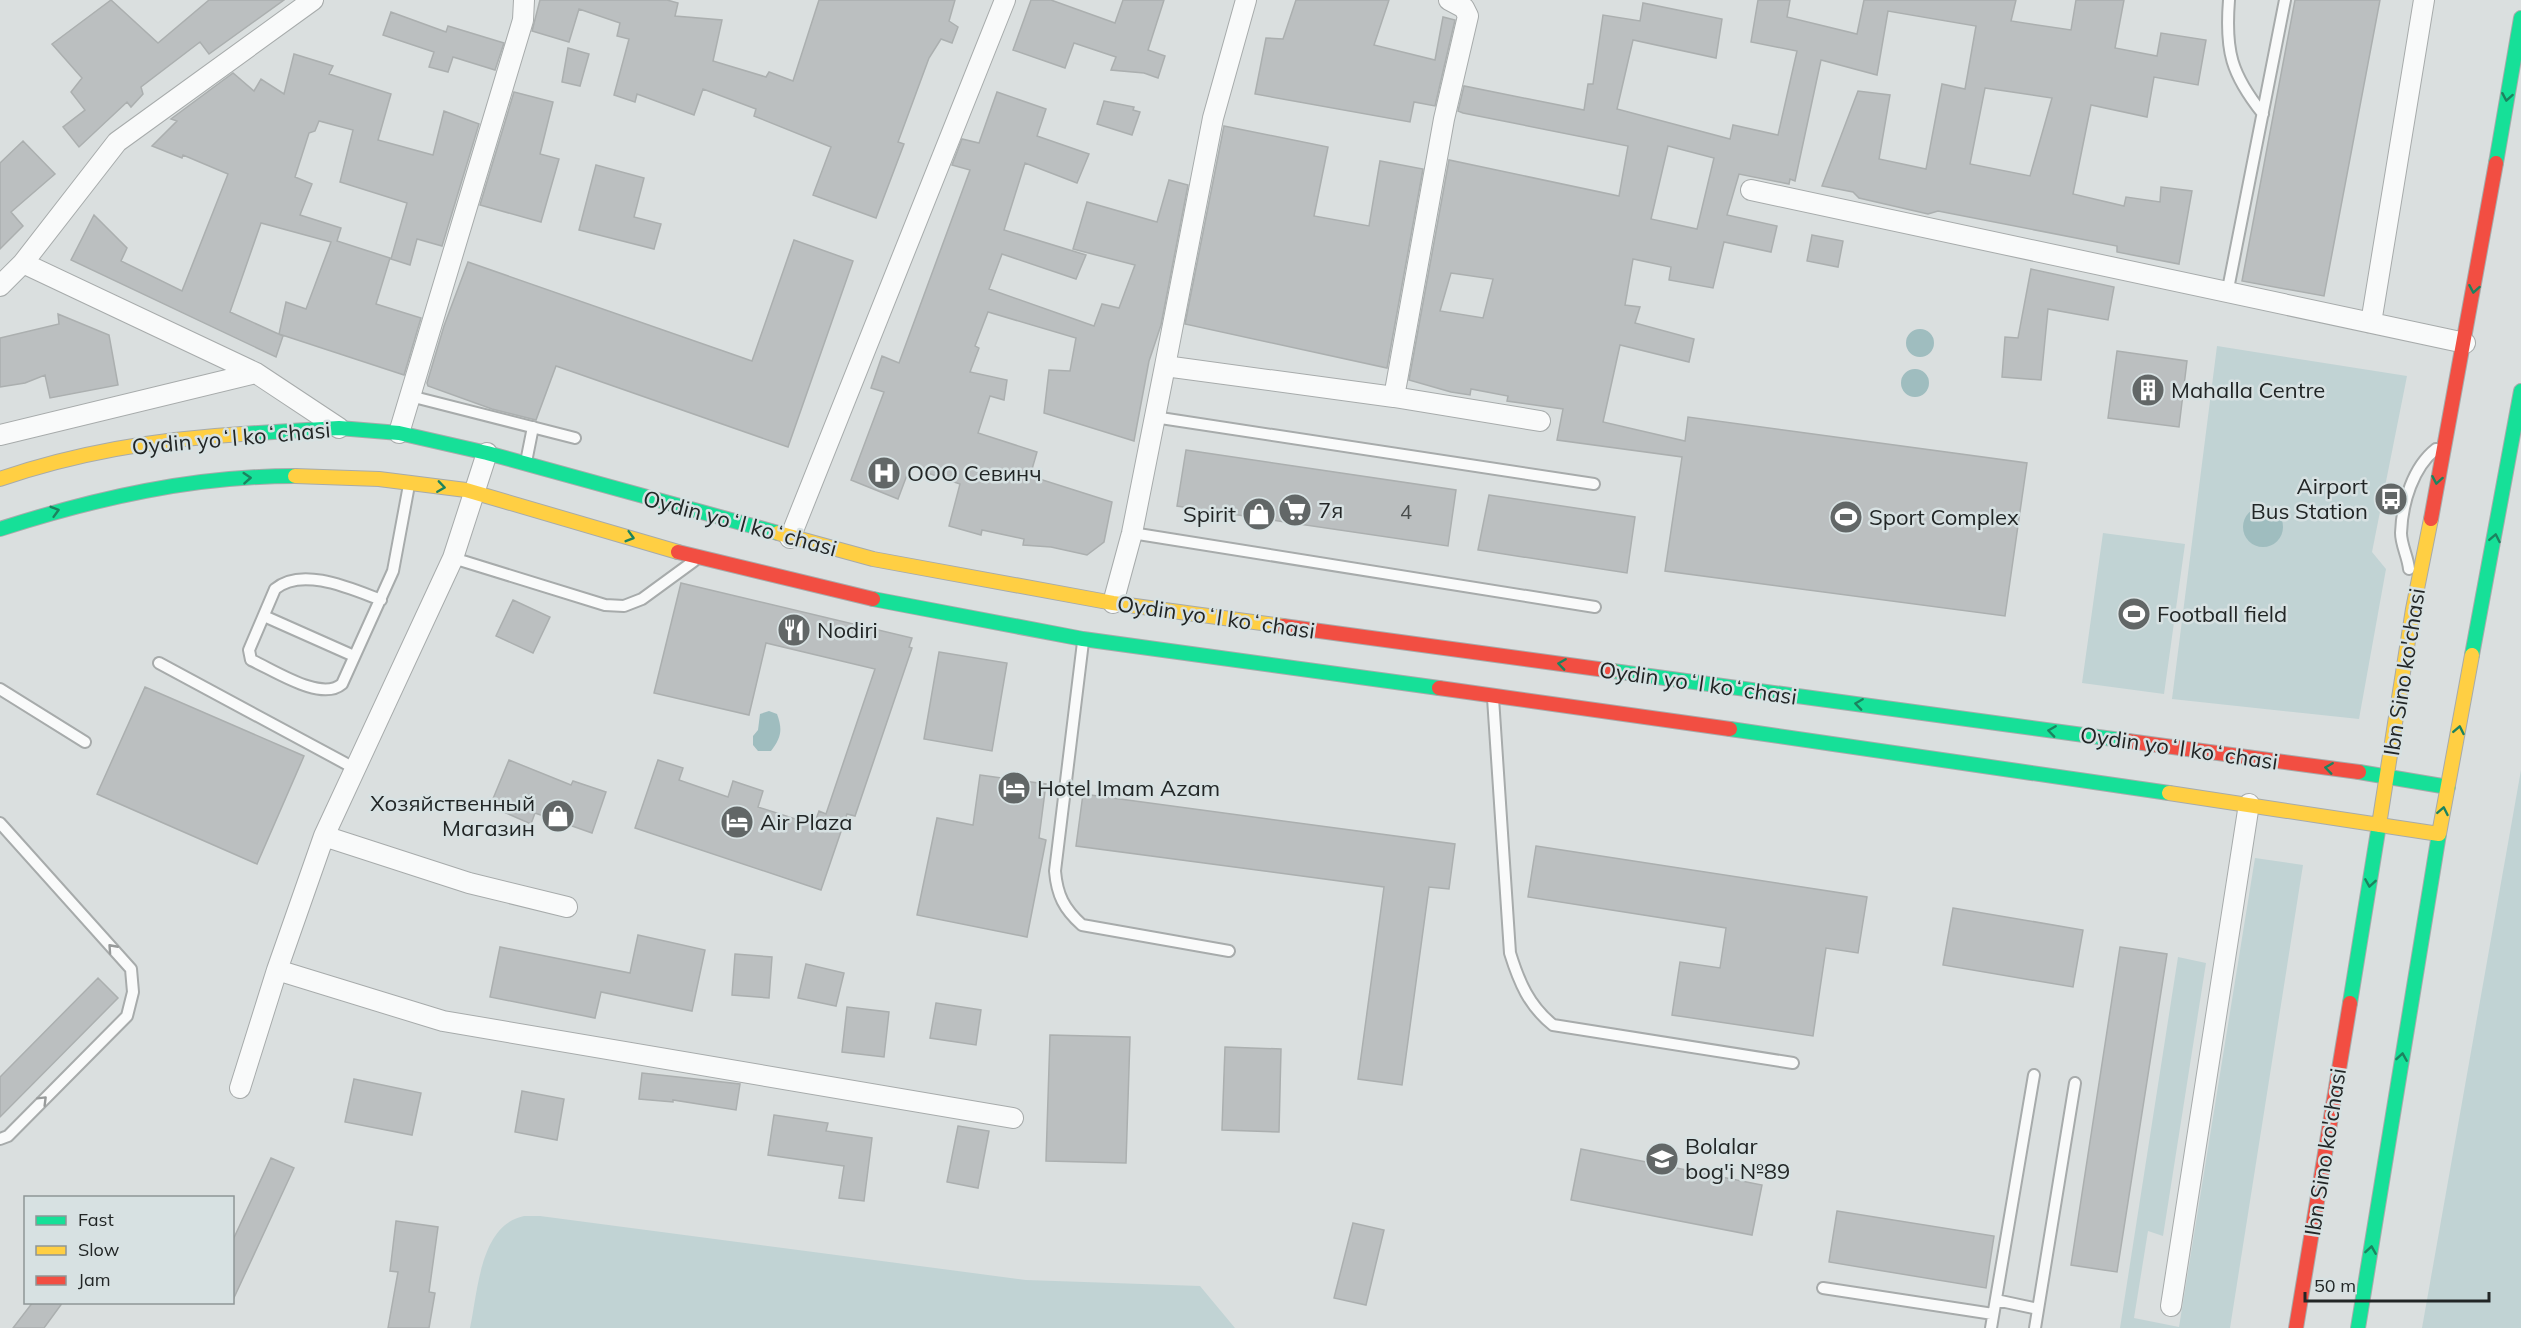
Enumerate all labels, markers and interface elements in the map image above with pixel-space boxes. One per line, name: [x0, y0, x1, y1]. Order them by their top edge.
one-way arrow: [2502, 92, 2514, 101]
one-way arrow: [2468, 283, 2481, 293]
building icon: Mahalla Centre: [2130, 372, 2166, 408]
place label: Mahalla Centre: [2171, 376, 2325, 404]
street label: Oydin yoʻl koʻchasi: [130, 415, 332, 461]
hospital icon: ООО Севинч: [866, 455, 902, 491]
place label: ООО Севинч: [907, 459, 1042, 487]
one-way arrow: [243, 472, 252, 485]
place label: Airport Bus Station: [2251, 472, 2368, 525]
one-way arrow: [2431, 475, 2444, 485]
one-way arrow: [437, 480, 446, 492]
bus stop icon: Airport Bus Station: [2373, 481, 2409, 517]
street label: Oydin yoʻl koʻchasi: [640, 484, 840, 562]
supermarket icon: 7я: [1277, 492, 1313, 528]
shop icon: Spirit: [1241, 496, 1277, 532]
place label: 7я: [1318, 496, 1343, 524]
house number: 4: [1400, 499, 1412, 524]
sports icon: Sport Complex: [1828, 499, 1864, 535]
place label: Spirit: [1183, 500, 1236, 528]
place label: Sport Complex: [1869, 503, 2019, 531]
one-way arrow: [50, 505, 60, 518]
one-way arrow: [624, 530, 635, 542]
one-way arrow: [2488, 533, 2500, 543]
street label: Ibn Sino ko'chasi: [2377, 586, 2431, 758]
street label: Oydin yoʻl koʻchasi: [1115, 589, 1317, 645]
sports icon: Football field: [2116, 596, 2152, 632]
place label: Football field: [2157, 600, 2287, 628]
restaurant icon: Nodiri: [776, 612, 812, 648]
place label: Nodiri: [817, 616, 878, 644]
street label: Oydin yoʻl koʻchasi: [1597, 655, 1799, 711]
one-way arrow: [1557, 659, 1566, 671]
one-way arrow: [1855, 699, 1864, 711]
street label: Oydin yoʻl koʻchasi: [2078, 720, 2280, 776]
one-way arrow: [2048, 725, 2057, 737]
one-way arrow: [2452, 725, 2464, 735]
one-way arrow: [2324, 762, 2333, 774]
hotel icon: Hotel Imam Azam: [996, 770, 1032, 806]
place label: Hotel Imam Azam: [1037, 774, 1220, 802]
place label: Хозяйственный Магазин: [370, 789, 535, 842]
shop icon: Хозяйственный Магазин: [540, 798, 576, 834]
hotel icon: Air Plaza: [719, 804, 755, 840]
one-way arrow: [2436, 806, 2449, 816]
place label: Air Plaza: [760, 808, 852, 836]
one-way arrow: [2364, 877, 2377, 887]
one-way arrow: [108, 944, 119, 955]
one-way arrow: [2395, 1052, 2407, 1062]
street label: Ibn Sino ko'chasi: [2298, 1066, 2352, 1238]
one-way arrow: [36, 1096, 47, 1107]
place label: Bolalar bog'i №89: [1685, 1132, 1790, 1185]
school or university icon: Bolalar bog'i №89: [1644, 1141, 1680, 1177]
legend: [24, 1196, 234, 1304]
text: Fast: [78, 1208, 114, 1231]
text: Slow: [78, 1238, 120, 1261]
one-way arrow: [2364, 1245, 2376, 1254]
scale bar: [2305, 1265, 2490, 1303]
text: Jam: [78, 1268, 111, 1291]
text: 50 m: [2314, 1274, 2356, 1297]

